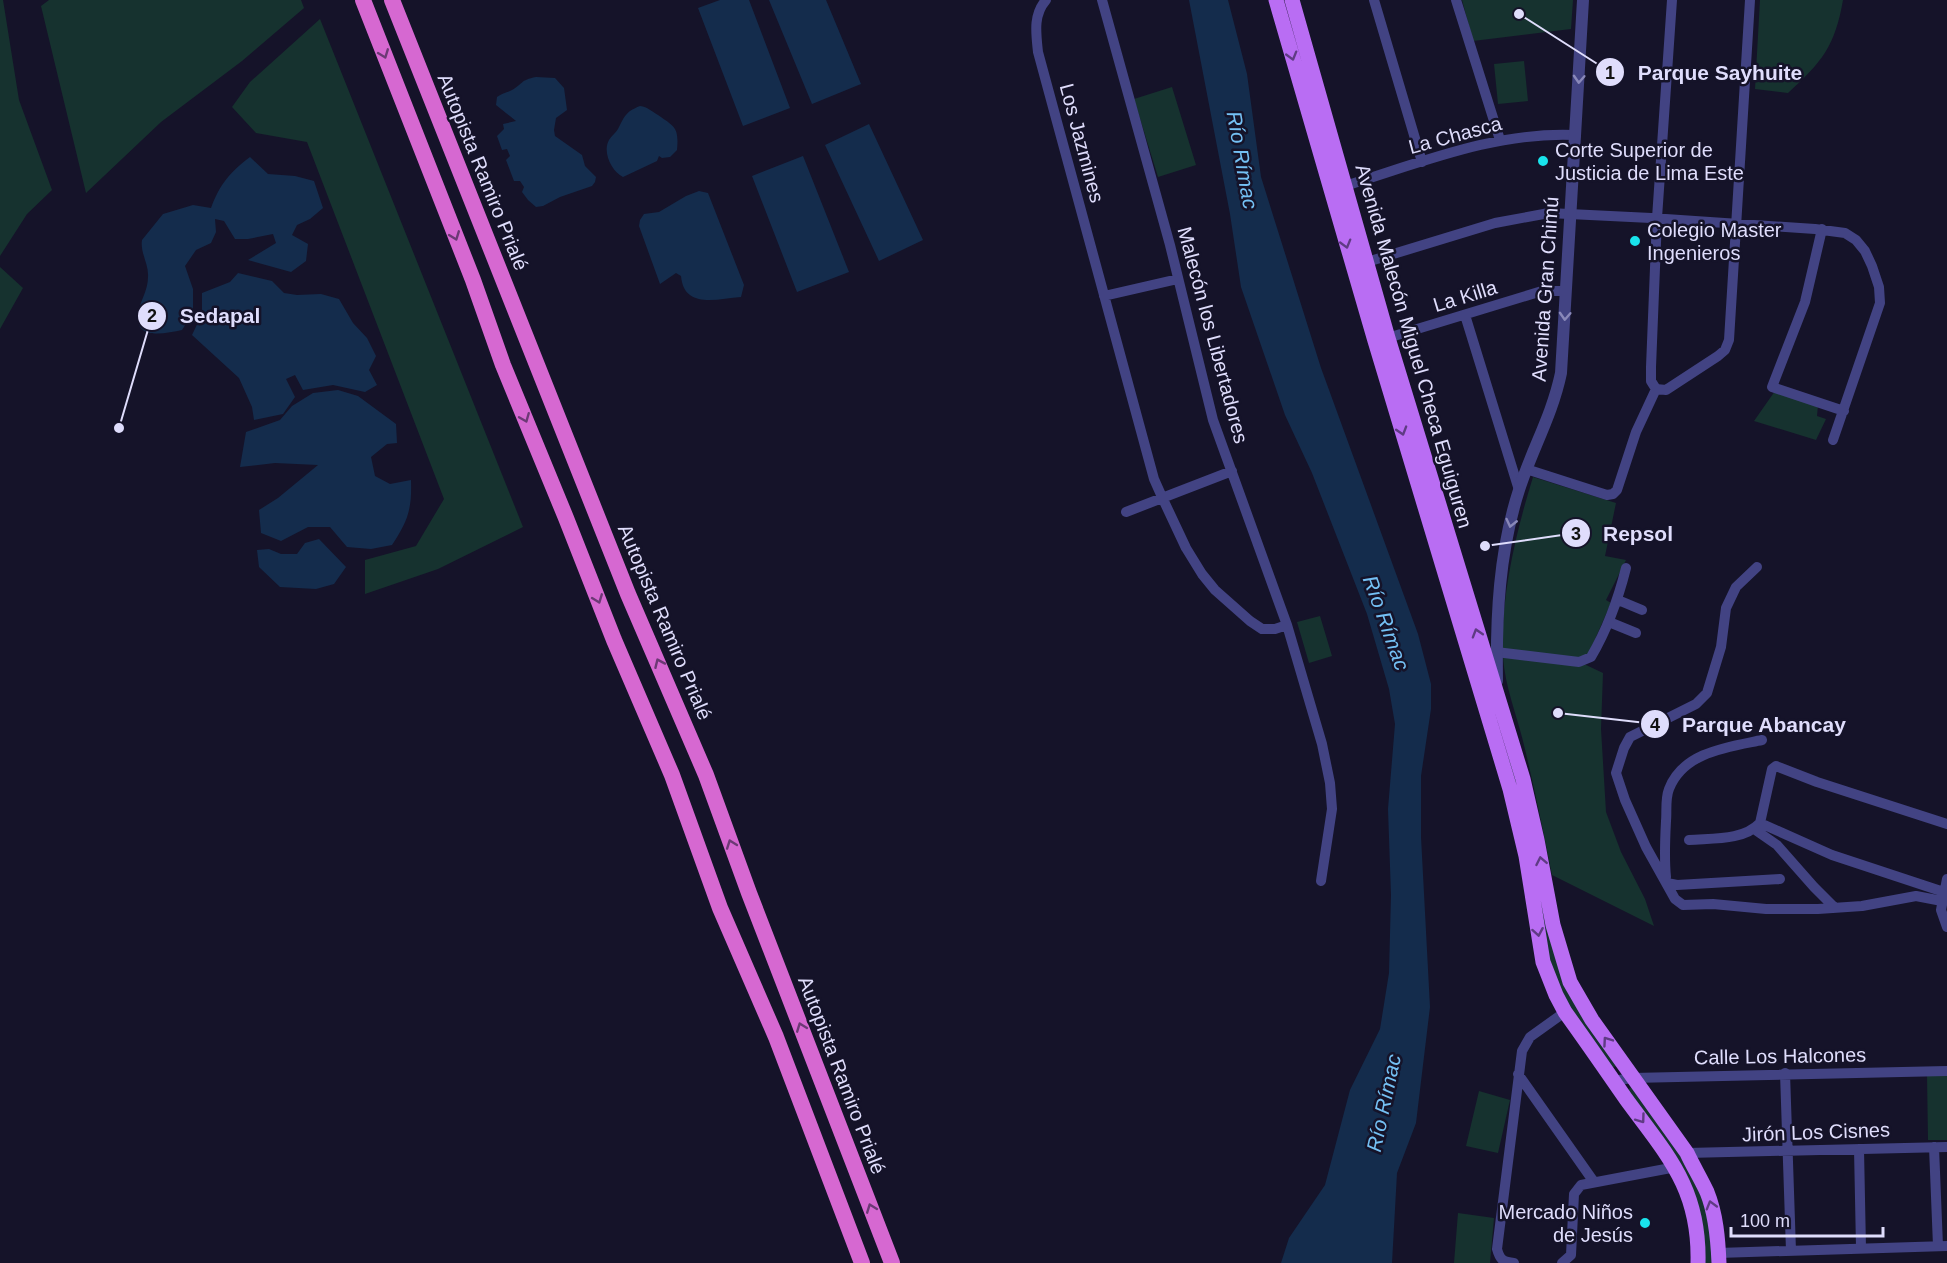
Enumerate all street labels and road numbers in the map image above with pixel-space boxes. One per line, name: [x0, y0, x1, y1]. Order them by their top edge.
street label: Autopista Ramiro Prialé: [433, 70, 533, 274]
street label: Los Jazmines: [1056, 81, 1108, 205]
street label: La Chasca: [1406, 112, 1505, 158]
street label: Avenida Malecón Miguel Checa Eguiguren: [1351, 161, 1477, 531]
street label: Avenida Gran Chimú: [1528, 196, 1562, 382]
street label: Malecón los Libertadores: [1173, 224, 1253, 446]
street label: La Killa: [1430, 276, 1500, 316]
street label: Autopista Ramiro Prialé: [614, 521, 716, 723]
street label: Autopista Ramiro Prialé: [794, 973, 890, 1177]
street label: Calle Los Halcones: [1694, 1043, 1866, 1069]
street label: Jirón Los Cisnes: [1742, 1118, 1890, 1146]

